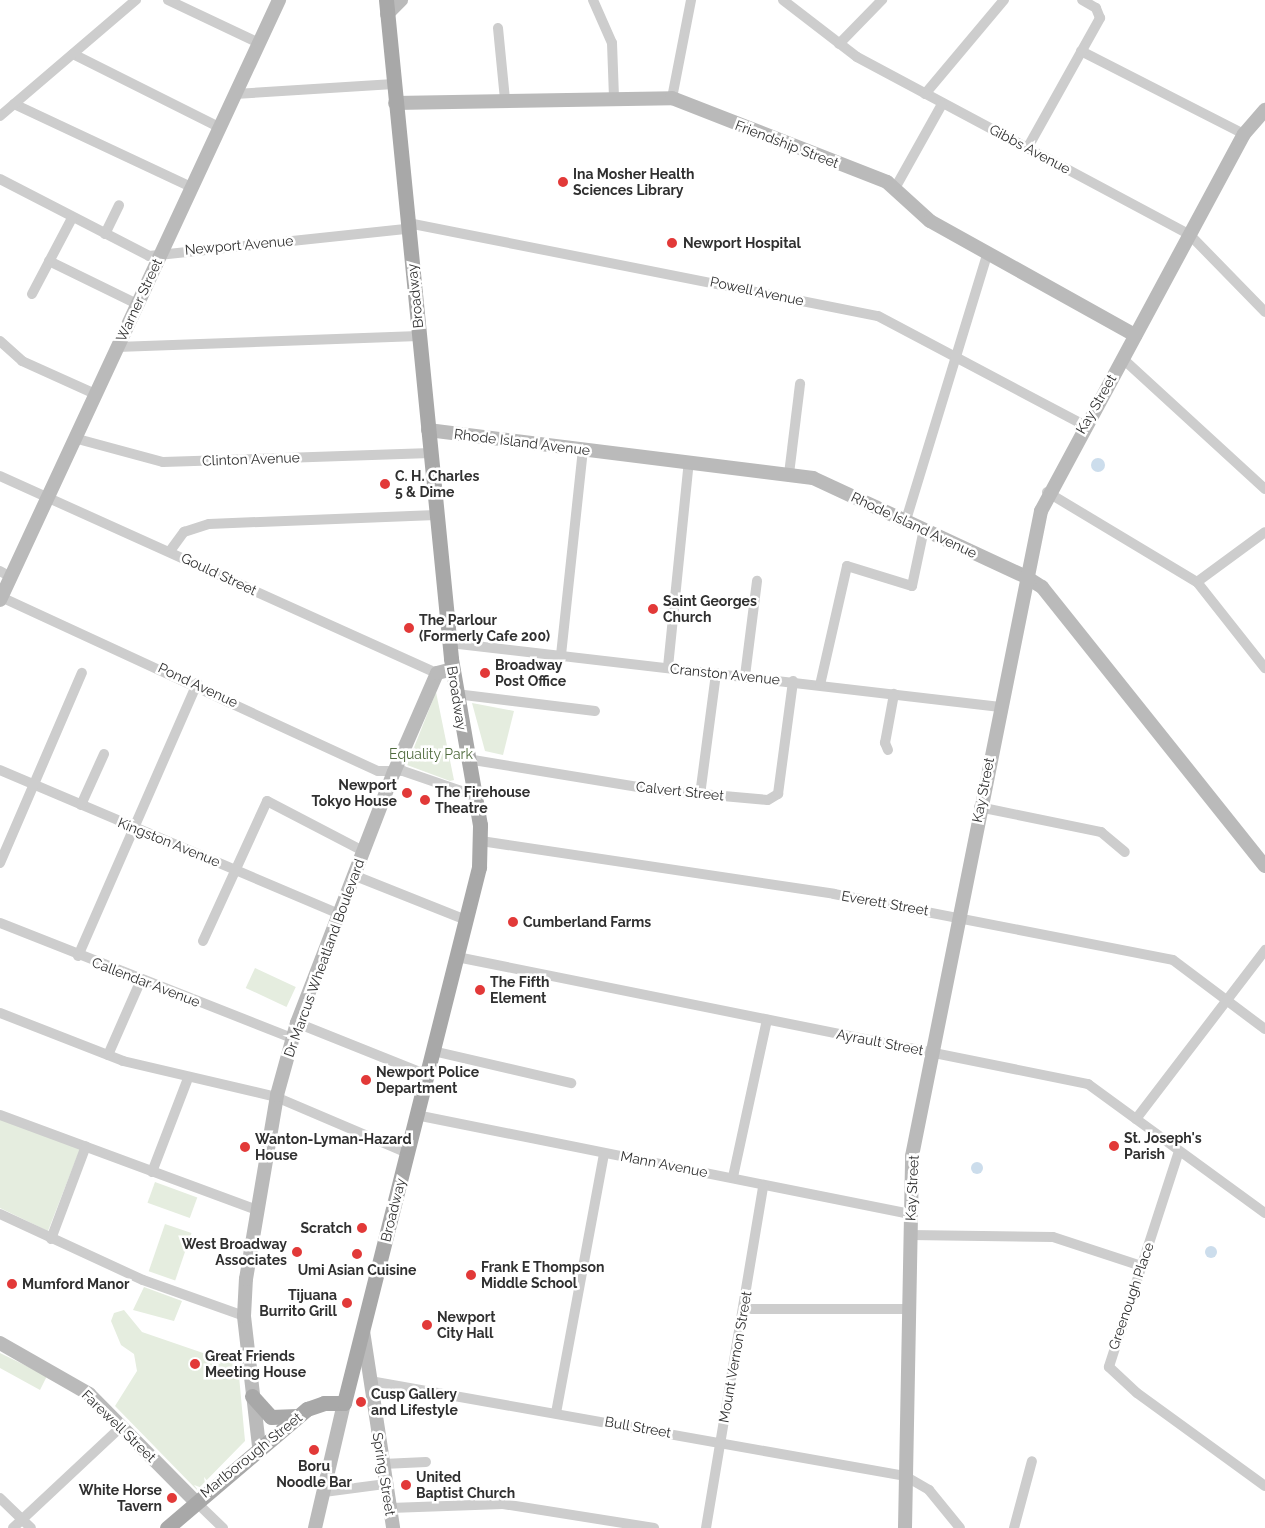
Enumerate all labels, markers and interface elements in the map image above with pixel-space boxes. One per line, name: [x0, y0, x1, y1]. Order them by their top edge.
street label: Friendship Street: [733, 116, 841, 172]
street label: Gibbs Avenue: [986, 121, 1074, 177]
place label: Ina Mosher Health Sciences Library: [573, 166, 695, 198]
marker: Ina Mosher Health Sciences Library: [557, 176, 569, 188]
street label: Newport Avenue: [184, 232, 294, 258]
place label: Newport Hospital: [683, 235, 801, 251]
marker: Newport Hospital: [665, 236, 679, 250]
street label: Warner Street: [112, 256, 166, 344]
street label: Broadway: [403, 263, 427, 329]
street label: Powell Avenue: [708, 273, 806, 309]
street label: Kay Street: [1072, 371, 1120, 437]
street label: Rhode Island Avenue: [453, 425, 591, 459]
street label: Clinton Avenue: [202, 449, 300, 469]
place label: C. H. Charles 5 & Dime: [395, 468, 479, 501]
marker: C. H. Charles 5 & Dime: [379, 478, 391, 490]
street label: Rhode Island Avenue: [848, 488, 980, 562]
street label: Gould Street: [178, 549, 260, 599]
place label: Saint Georges Church: [663, 593, 757, 626]
marker: Saint Georges Church: [647, 603, 659, 615]
place label: The Parlour (Formerly Cafe 200): [419, 612, 550, 644]
marker: The Parlour (Formerly Cafe 200): [403, 622, 415, 634]
place label: Broadway Post Office: [495, 657, 566, 690]
street label: Pond Avenue: [155, 659, 241, 711]
street label: Cranston Avenue: [669, 660, 781, 688]
street label: Broadway: [444, 665, 470, 731]
marker: Broadway Post Office: [479, 667, 491, 679]
park label: Equality Park: [389, 746, 473, 762]
street label: Kay Street: [968, 756, 998, 824]
place label: Newport Tokyo House: [311, 777, 397, 810]
street label: Calvert Street: [635, 778, 725, 804]
place label: The Firehouse Theatre: [435, 784, 530, 816]
marker: Newport Tokyo House: [401, 787, 413, 799]
marker: The Firehouse Theatre: [419, 794, 431, 806]
street label: Kingston Avenue: [115, 814, 223, 870]
street label: Dr Marcus Wheatland Boulevard: [280, 856, 368, 1060]
street label: Everett Street: [840, 887, 930, 919]
place label: Cumberland Farms: [523, 914, 651, 930]
marker: Cumberland Farms: [507, 916, 519, 928]
street label: Callendar Avenue: [89, 954, 203, 1010]
place label: The Fifth Element: [490, 974, 549, 1006]
marker: The Fifth Element: [474, 984, 486, 996]
street label: Ayrault Street: [835, 1025, 925, 1059]
place label: Newport Police Department: [376, 1064, 479, 1096]
marker: Newport Police Department: [360, 1074, 372, 1086]
place label: St. Joseph's Parish: [1124, 1130, 1202, 1162]
place label: Wanton-Lyman-Hazard House: [255, 1131, 411, 1164]
marker: St. Joseph's Parish: [1108, 1140, 1120, 1152]
marker: Wanton-Lyman-Hazard House: [239, 1141, 251, 1153]
street label: Mann Avenue: [619, 1147, 709, 1181]
street label: Kay Street: [902, 1154, 922, 1222]
street label: Broadway: [377, 1176, 409, 1244]
place label: Scratch: [301, 1220, 352, 1236]
marker: Scratch: [356, 1222, 368, 1234]
place label: West Broadway Associates: [182, 1236, 287, 1268]
street label: Greenough Place: [1105, 1240, 1157, 1352]
marker: West Broadway Associates: [291, 1246, 303, 1258]
marker: Umi Asian Cuisine: [351, 1248, 363, 1260]
place label: Frank E Thompson Middle School: [481, 1259, 605, 1292]
place label: Umi Asian Cuisine: [297, 1262, 417, 1278]
marker: Frank E Thompson Middle School: [465, 1269, 477, 1281]
place label: Mumford Manor: [22, 1276, 129, 1292]
marker: Mumford Manor: [6, 1278, 18, 1290]
place label: Tijuana Burrito Grill: [259, 1287, 337, 1320]
street label: Mount Vernon Street: [715, 1290, 755, 1424]
marker: Tijuana Burrito Grill: [341, 1297, 353, 1309]
place label: Newport City Hall: [437, 1309, 496, 1341]
marker: Newport City Hall: [421, 1319, 433, 1331]
place label: Great Friends Meeting House: [205, 1348, 306, 1380]
marker: Great Friends Meeting House: [189, 1358, 201, 1370]
street label: Farewell Street: [78, 1386, 160, 1466]
place label: Cusp Gallery and Lifestyle: [371, 1386, 458, 1418]
marker: Cusp Gallery and Lifestyle: [355, 1396, 367, 1408]
street label: Marlborough Street: [197, 1409, 305, 1501]
street label: Bull Street: [603, 1413, 673, 1441]
street label: Spring Street: [369, 1431, 399, 1517]
marker: Boru Noodle Bar: [308, 1444, 320, 1456]
place label: Boru Noodle Bar: [276, 1458, 352, 1490]
place label: United Baptist Church: [416, 1469, 515, 1501]
marker: United Baptist Church: [400, 1479, 412, 1491]
place label: White Horse Tavern: [79, 1482, 162, 1514]
marker: White Horse Tavern: [166, 1492, 178, 1504]

